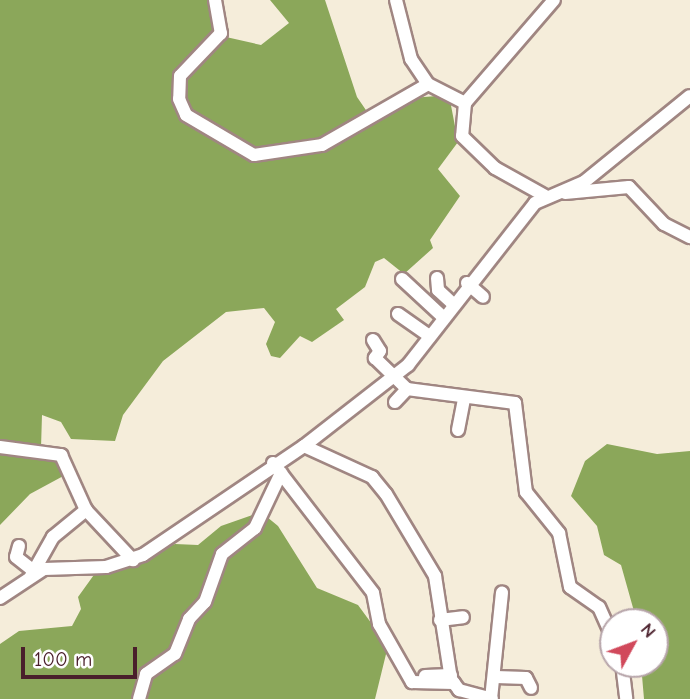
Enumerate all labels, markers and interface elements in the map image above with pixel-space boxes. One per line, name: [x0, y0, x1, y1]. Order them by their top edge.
north arrow: [599, 608, 669, 678]
text: N: [636, 619, 661, 642]
scale bar: [24, 632, 140, 676]
text: 100 m: [34, 647, 92, 671]

